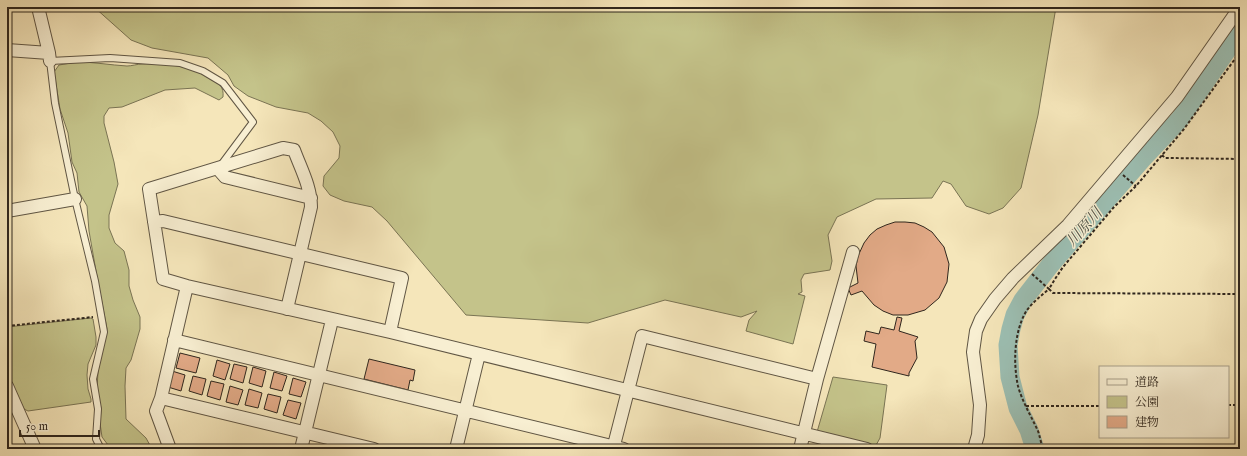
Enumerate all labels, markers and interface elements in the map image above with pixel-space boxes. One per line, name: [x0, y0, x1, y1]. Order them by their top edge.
water label: 川原川: [1062, 203, 1108, 250]
legend: [1099, 366, 1229, 438]
text: 道路: [1135, 375, 1159, 390]
text: 公園: [1135, 395, 1159, 410]
scale bar: [20, 412, 99, 438]
text: 建物: [1135, 415, 1159, 430]
text: 50 m: [26, 419, 48, 434]

